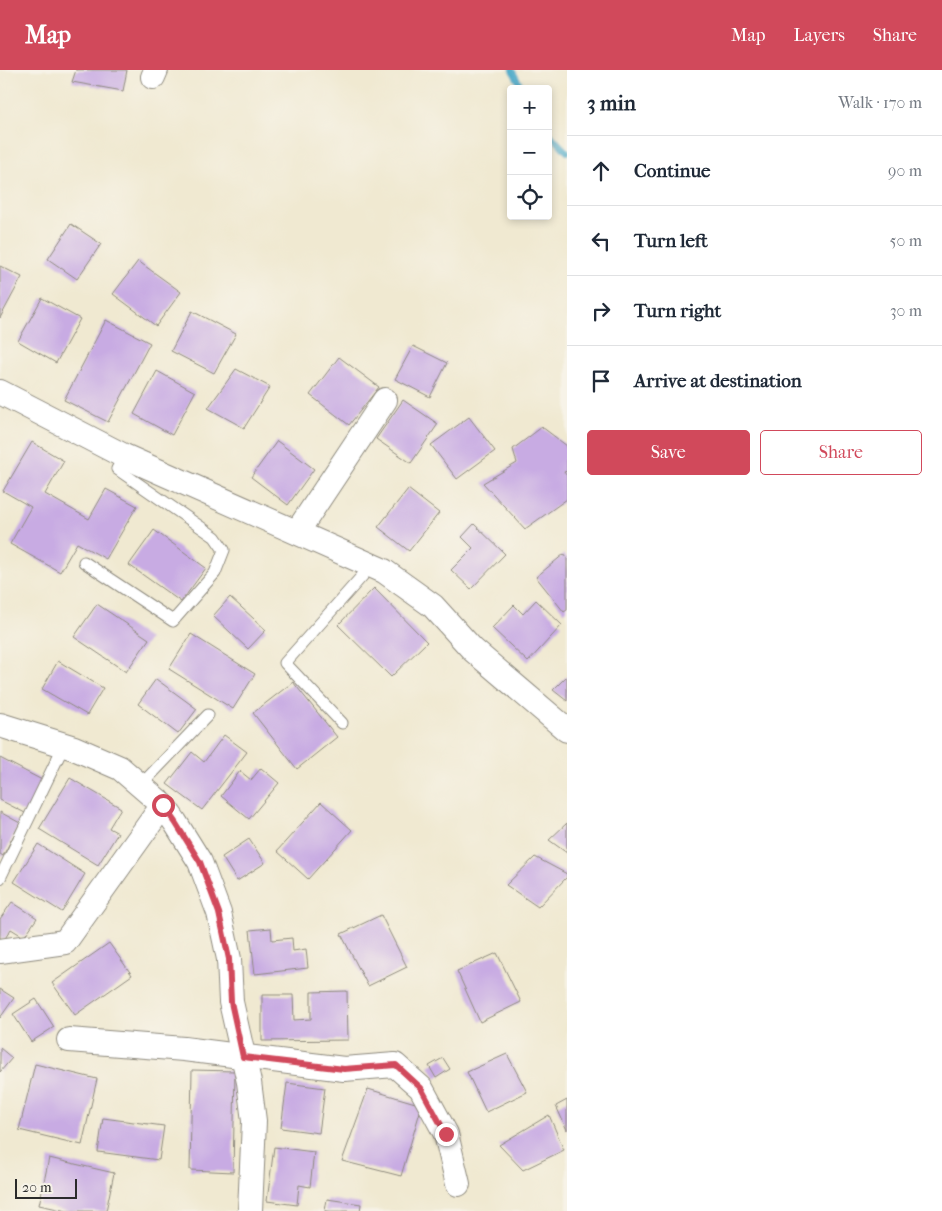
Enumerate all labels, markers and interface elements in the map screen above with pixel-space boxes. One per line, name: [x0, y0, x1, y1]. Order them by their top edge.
text: Map: [25, 21, 71, 49]
text: Map: [731, 25, 765, 46]
text: Layers: [793, 25, 845, 46]
text: Share: [873, 25, 917, 46]
map controls: [507, 85, 552, 220]
button: +: [507, 85, 552, 130]
text: 3 min: [587, 91, 636, 115]
text: Walk · 170 m: [838, 93, 922, 112]
button: −: [507, 130, 552, 175]
icon: ahead: [587, 157, 615, 185]
text: Continue: [634, 160, 710, 182]
text: 90 m: [888, 161, 922, 180]
button: locate: [507, 175, 552, 220]
icon: left: [587, 227, 615, 255]
text: Turn left: [634, 230, 708, 252]
text: 50 m: [890, 231, 922, 250]
icon: right: [587, 297, 615, 325]
text: Turn right: [634, 300, 721, 322]
text: 30 m: [890, 301, 922, 320]
icon: arrive: [587, 367, 615, 395]
text: Arrive at destination: [634, 370, 802, 392]
button: Save: [587, 430, 750, 475]
button: Share: [760, 430, 922, 475]
route start: [152, 794, 175, 817]
route end: [435, 1123, 458, 1146]
scale bar: [15, 1176, 78, 1199]
text: 20 m: [22, 1179, 52, 1196]

